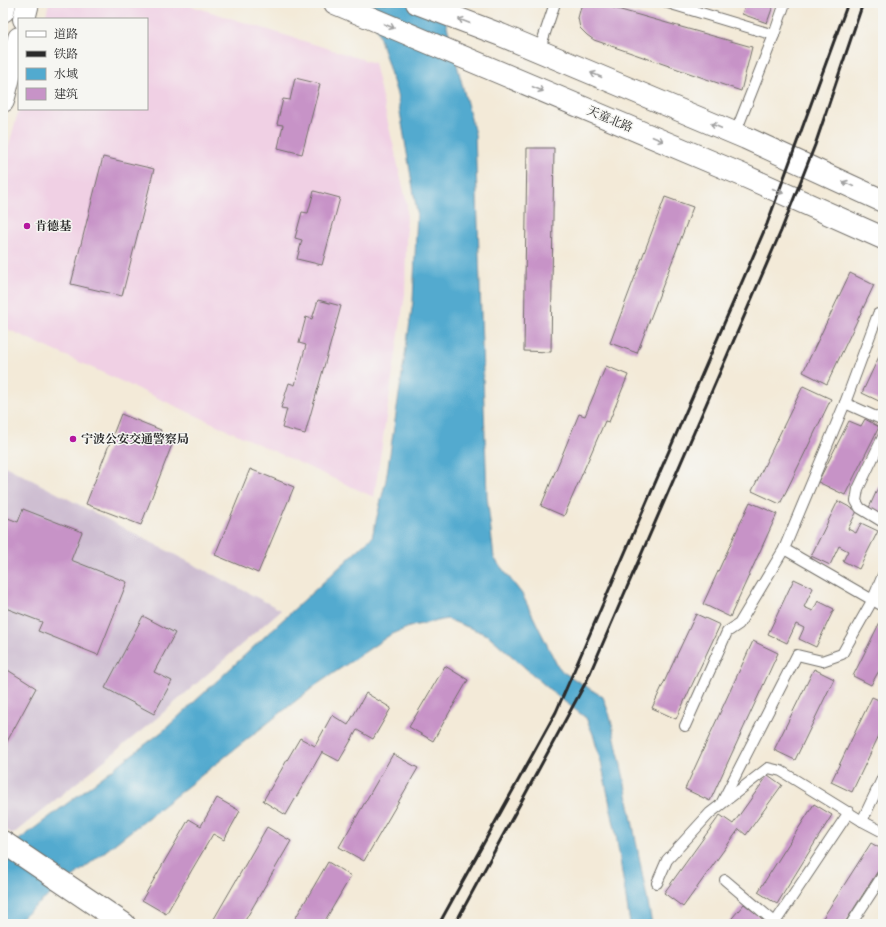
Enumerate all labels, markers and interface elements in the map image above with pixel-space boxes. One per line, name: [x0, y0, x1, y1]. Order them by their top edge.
one-way arrow: [459, 17, 471, 25]
legend: [18, 18, 148, 110]
one-way arrow: [383, 22, 395, 30]
text: 道路: [54, 27, 78, 41]
text: 铁路: [54, 47, 78, 61]
text: 水域: [54, 67, 78, 81]
one-way arrow: [591, 71, 603, 79]
one-way arrow: [532, 86, 544, 93]
text: 建筑: [54, 87, 78, 101]
street label: 天童北路: [585, 103, 635, 135]
one-way arrow: [710, 121, 722, 129]
one-way arrow: [652, 136, 664, 144]
one-way arrow: [842, 180, 854, 187]
one-way arrow: [771, 188, 783, 195]
place label: 肯德基: [35, 219, 72, 233]
marker: 肯德基: [22, 221, 32, 231]
place label: 宁波公安交通警察局: [81, 432, 189, 446]
marker: 宁波公安交通警察局: [68, 434, 78, 444]

